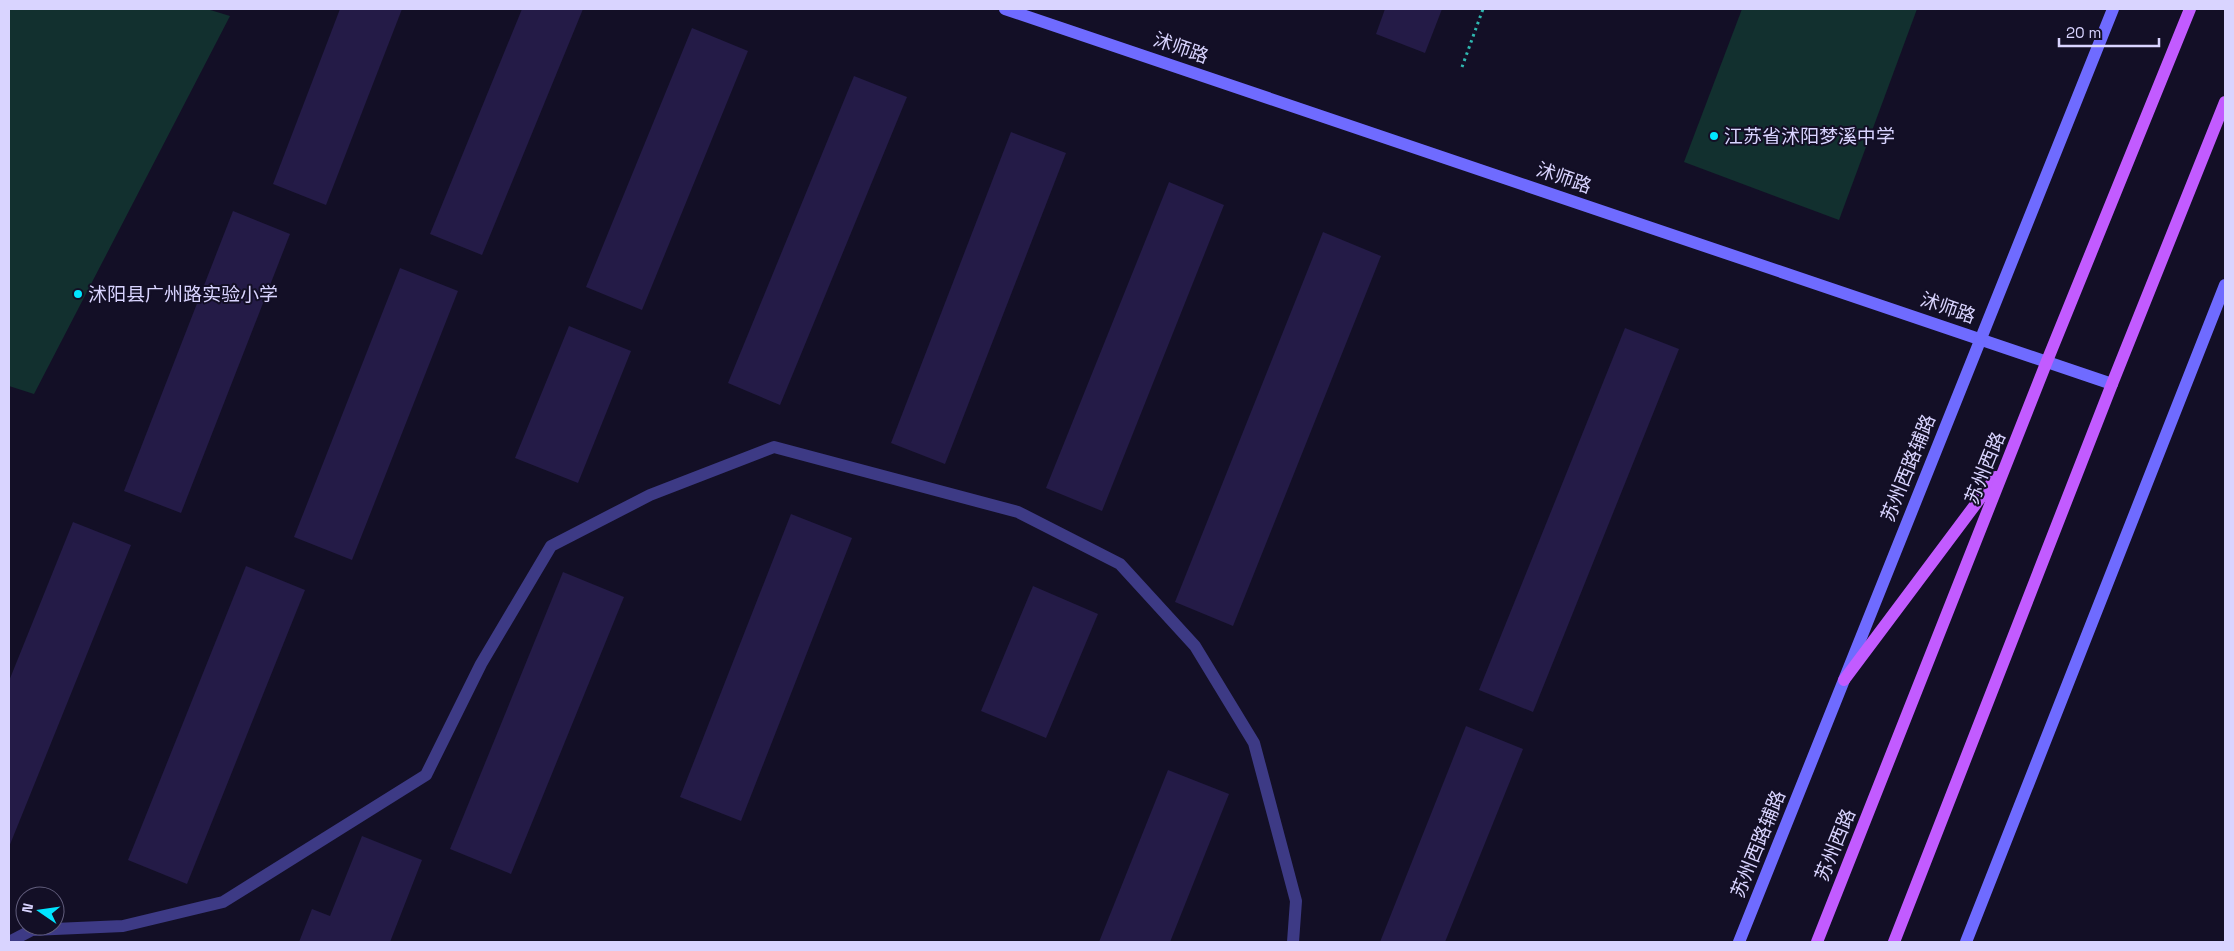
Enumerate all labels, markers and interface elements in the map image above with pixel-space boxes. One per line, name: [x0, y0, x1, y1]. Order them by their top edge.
scale bar: [2059, 15, 2159, 47]
text: 20 m: [2066, 23, 2101, 42]
street label: 沭师路: [1150, 27, 1212, 69]
place label: 江苏省沭阳梦溪中学: [1724, 124, 1895, 149]
marker: 江苏省沭阳梦溪中学: [1708, 130, 1720, 142]
street label: 沭师路: [1533, 157, 1595, 199]
place label: 沭阳县广州路实验小学: [88, 282, 278, 307]
street label: 沭师路: [1917, 287, 1979, 329]
marker: 沭阳县广州路实验小学: [72, 288, 84, 300]
street label: 苏州西路辅路: [1875, 410, 1941, 526]
street label: 苏州西路: [1959, 428, 2011, 508]
street label: 苏州西路辅路: [1725, 786, 1791, 902]
street label: 苏州西路: [1809, 805, 1861, 885]
north arrow: [15, 886, 65, 936]
text: N: [18, 901, 37, 915]

